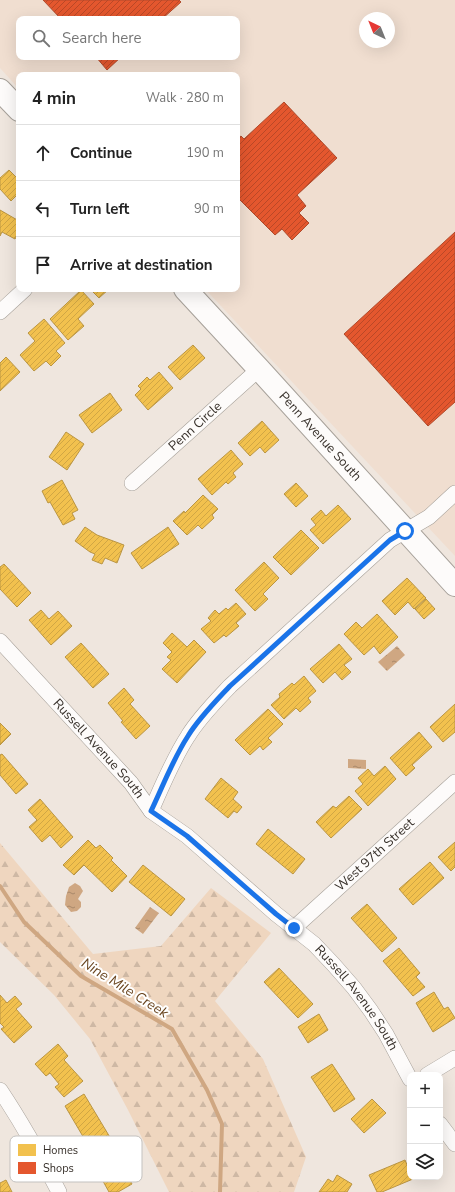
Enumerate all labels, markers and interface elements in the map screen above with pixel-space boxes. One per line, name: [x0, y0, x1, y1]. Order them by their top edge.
north arrow: [359, 12, 395, 48]
search box: [16, 16, 240, 60]
icon: search: [30, 27, 52, 49]
text: Search here: [62, 28, 142, 48]
text: 4 min: [32, 87, 76, 110]
text: Walk · 280 m: [146, 89, 224, 107]
icon: ahead: [32, 142, 54, 164]
text: Continue: [70, 143, 132, 163]
text: 190 m: [186, 144, 224, 162]
icon: left: [32, 198, 54, 220]
text: Turn left: [70, 199, 129, 219]
text: 90 m: [194, 200, 224, 218]
icon: arrive: [32, 254, 54, 276]
text: Arrive at destination: [70, 255, 213, 275]
street label: Penn Avenue South: [275, 388, 366, 485]
street label: Penn Circle: [165, 397, 226, 455]
route start: [396, 522, 414, 540]
street label: Russell Avenue South: [49, 695, 148, 802]
street label: West 97th Street: [331, 814, 419, 895]
route end: [285, 919, 303, 937]
street label: Russell Avenue South: [311, 941, 402, 1054]
water label: Nine Mile Creek: [78, 954, 173, 1023]
map controls: [407, 1072, 443, 1180]
button: +: [407, 1072, 443, 1108]
button: −: [407, 1108, 443, 1144]
legend: [10, 1136, 142, 1182]
text: Homes: [43, 1143, 78, 1158]
button: layers: [407, 1144, 443, 1180]
text: Shops: [43, 1161, 74, 1176]

